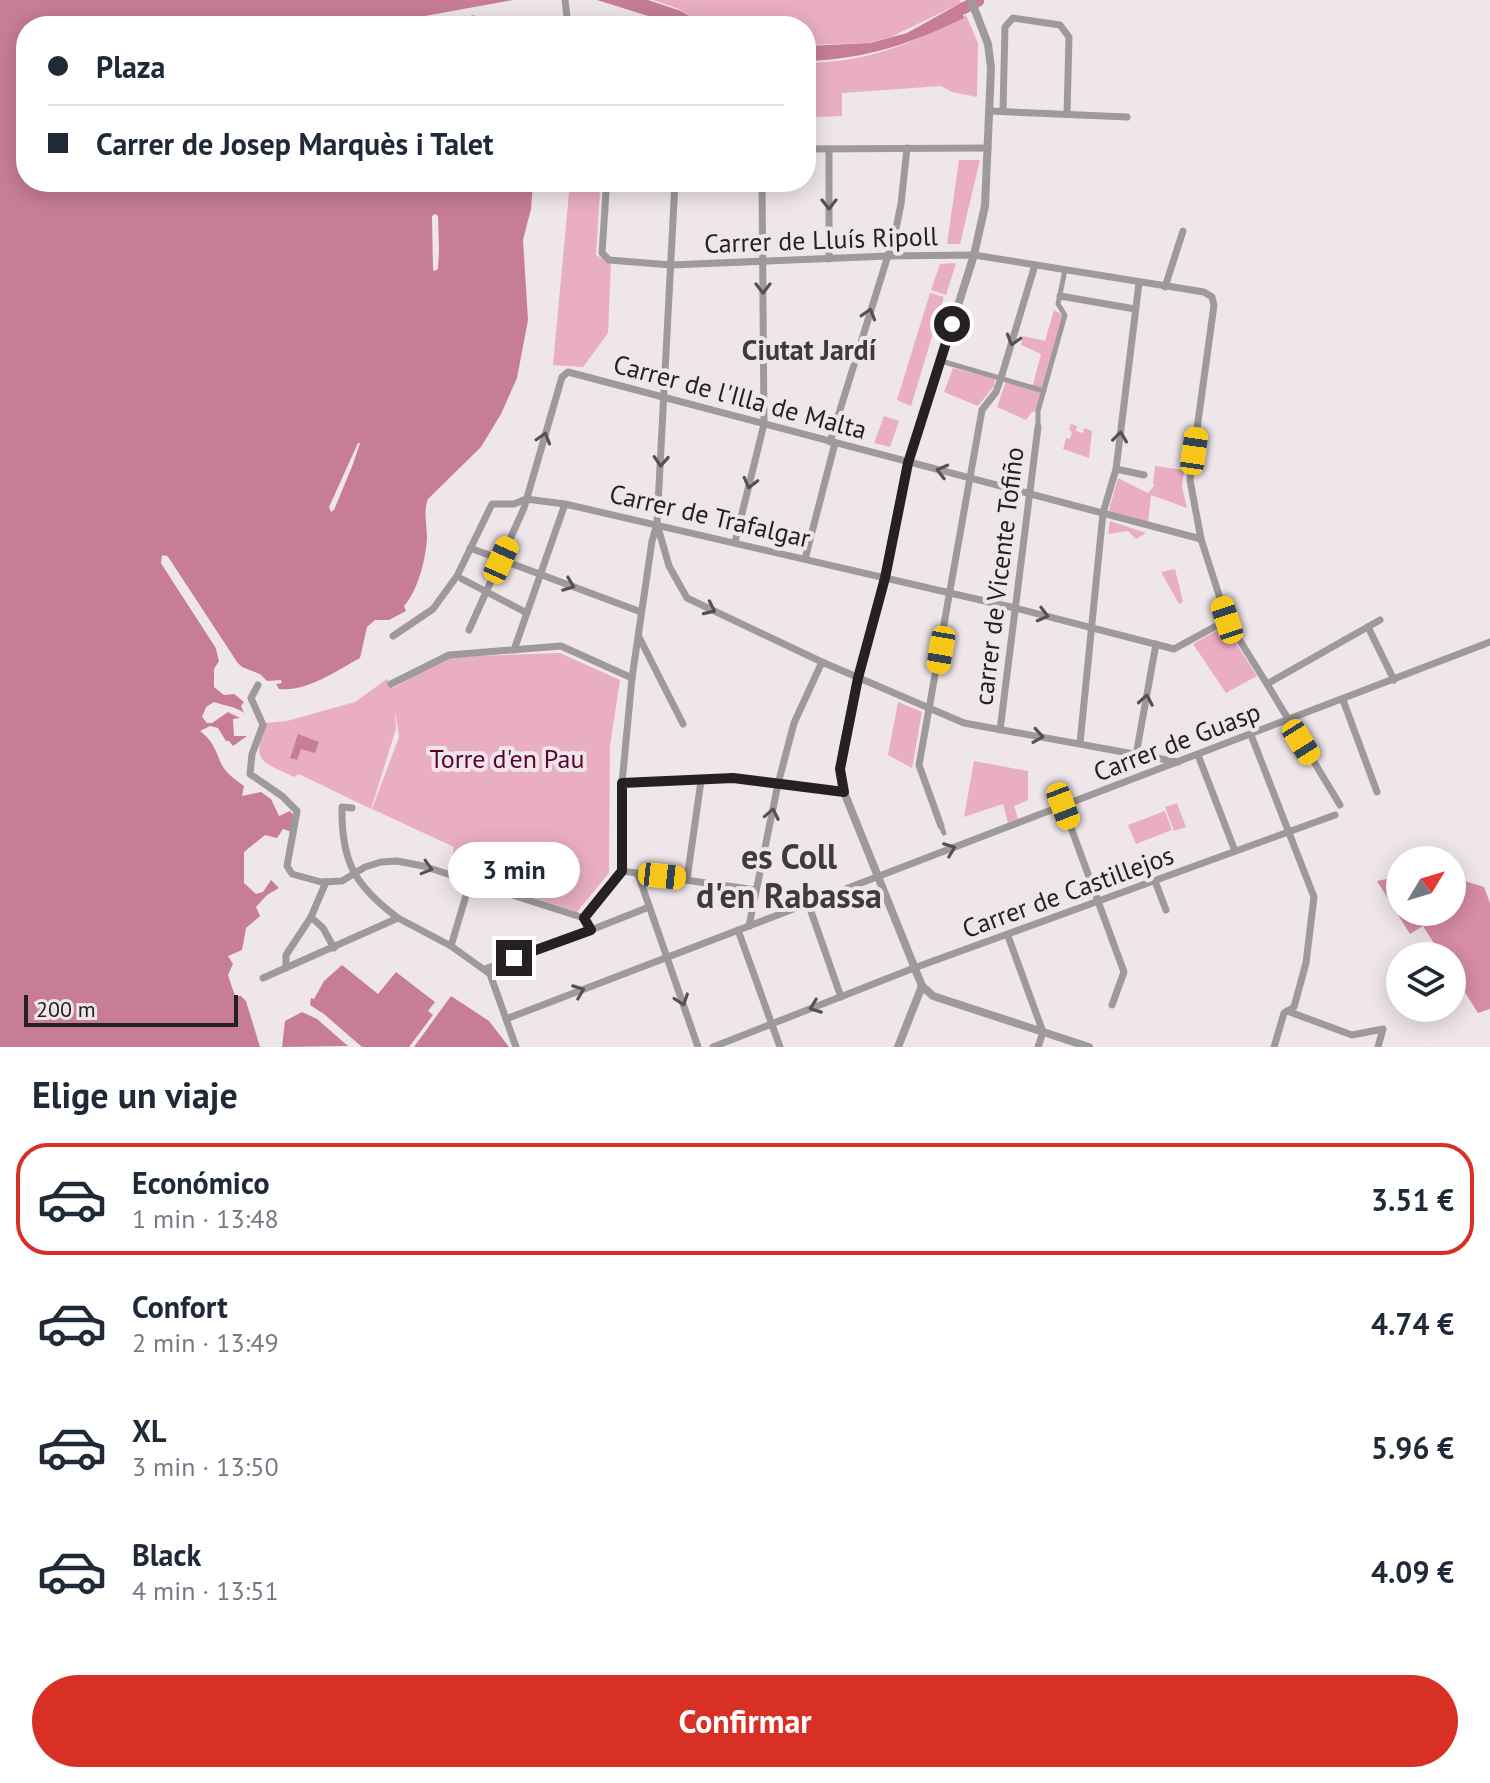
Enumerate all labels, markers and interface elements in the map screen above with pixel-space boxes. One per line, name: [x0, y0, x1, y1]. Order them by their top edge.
text: Plaza: [96, 47, 165, 86]
text: Carrer de Josep Marquès i Talet: [96, 124, 494, 163]
one-way arrow: [820, 198, 838, 211]
street label: Carrer de Lluís Ripoll: [704, 219, 939, 260]
one-way arrow: [754, 282, 772, 295]
route start: [934, 306, 970, 342]
one-way arrow: [860, 307, 876, 321]
district label: Ciutat Jardí: [742, 331, 877, 368]
one-way arrow: [1006, 332, 1022, 346]
street label: Carrer de l'Illa de Malta: [610, 347, 870, 446]
car: [1179, 426, 1209, 476]
one-way arrow: [1111, 430, 1128, 443]
one-way arrow: [535, 432, 551, 446]
street label: carrer de Vicente Tofiño: [966, 445, 1031, 707]
one-way arrow: [653, 455, 670, 468]
one-way arrow: [936, 464, 949, 481]
street label: Carrer de Trafalgar: [606, 476, 814, 555]
one-way arrow: [742, 476, 759, 489]
car: [480, 533, 522, 587]
one-way arrow: [561, 575, 575, 592]
car: [1208, 593, 1246, 647]
one-way arrow: [702, 599, 717, 615]
one-way arrow: [1035, 606, 1049, 623]
car: [925, 624, 957, 676]
one-way arrow: [1137, 693, 1154, 706]
street label: Carrer de Guasp: [1089, 695, 1265, 788]
car: [1278, 715, 1324, 769]
one-way arrow: [1031, 727, 1044, 744]
park label: Torre d'en Pau: [430, 742, 584, 775]
car: [1043, 779, 1083, 833]
one-way arrow: [762, 807, 779, 821]
district label: es Coll d'en Rabassa: [696, 834, 882, 917]
street label: Carrer de Castillejos: [958, 838, 1178, 945]
callout: 3 min: [448, 842, 580, 898]
one-way arrow: [942, 842, 956, 859]
north arrow: [1386, 846, 1466, 926]
map controls: [1386, 846, 1466, 1022]
text: 3 min: [482, 853, 546, 886]
one-way arrow: [420, 859, 434, 875]
car: [637, 862, 687, 890]
route end: [496, 940, 532, 976]
button: layers: [1386, 942, 1466, 1022]
one-way arrow: [571, 984, 585, 1001]
scale bar: [24, 991, 238, 1027]
one-way arrow: [672, 992, 688, 1006]
text: 200 m: [36, 995, 96, 1023]
one-way arrow: [809, 997, 823, 1014]
text: Elige un viaje: [32, 1071, 238, 1118]
icon: car: [36, 1163, 108, 1235]
text: Económico: [132, 1163, 270, 1202]
text: 3.51 €: [1371, 1180, 1454, 1219]
text: 1 min · 13:48: [132, 1202, 279, 1235]
icon: car: [36, 1287, 108, 1359]
text: Confort: [132, 1287, 228, 1326]
text: 4.74 €: [1371, 1304, 1454, 1343]
text: 2 min · 13:49: [132, 1326, 279, 1359]
icon: car: [36, 1411, 108, 1483]
text: XL: [132, 1411, 166, 1450]
text: 5.96 €: [1371, 1428, 1454, 1467]
text: 3 min · 13:50: [132, 1450, 279, 1483]
icon: car: [36, 1535, 108, 1607]
text: Black: [132, 1535, 201, 1574]
text: 4.09 €: [1371, 1552, 1454, 1591]
text: 4 min · 13:51: [132, 1574, 279, 1607]
button: Confirmar: [32, 1675, 1458, 1767]

